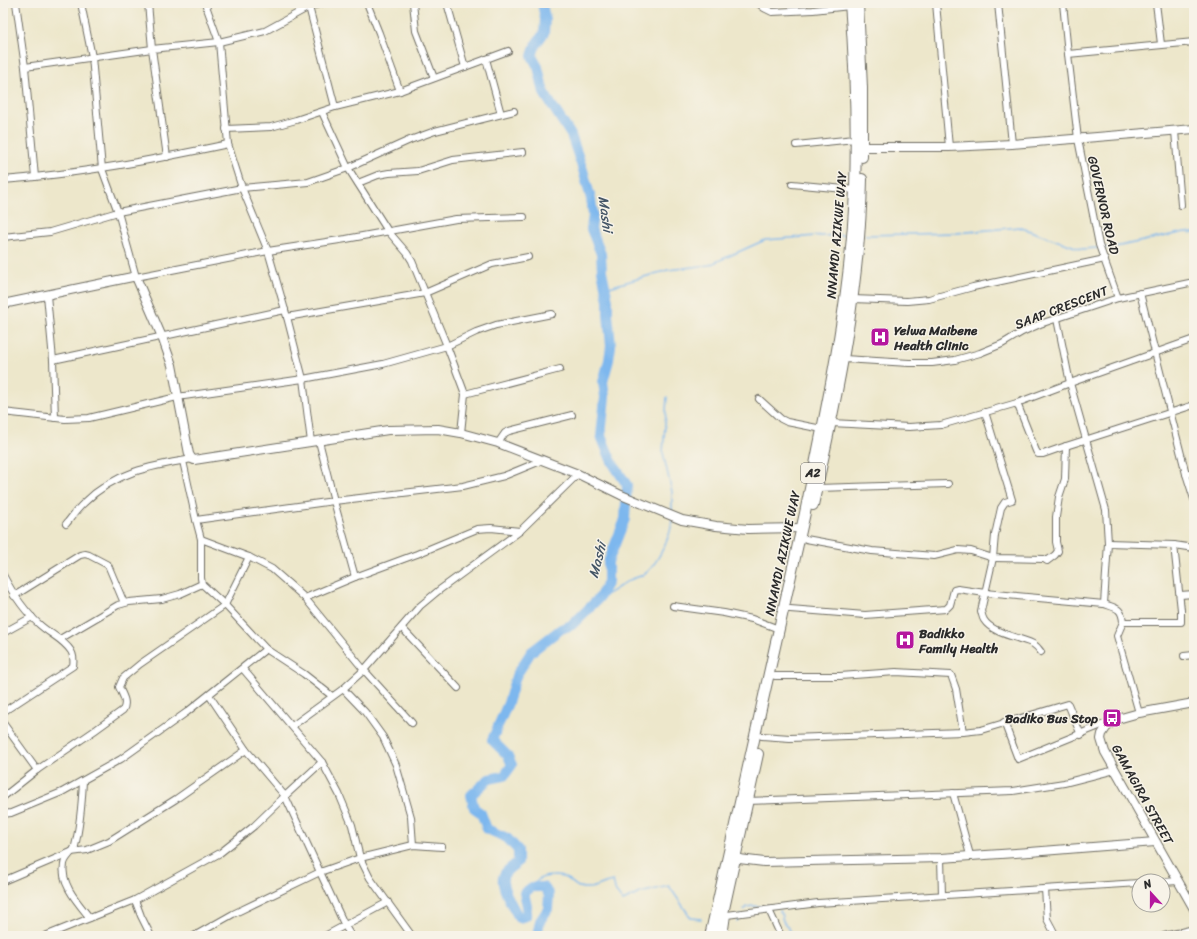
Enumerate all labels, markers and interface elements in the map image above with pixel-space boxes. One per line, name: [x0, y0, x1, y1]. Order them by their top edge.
street label: GOVERNOR ROAD: [1081, 154, 1126, 257]
street label: NNAMDI AZIKWE WAY: [819, 170, 854, 300]
water label: Mashi: [591, 194, 621, 237]
street label: SAAP CRESCENT: [1011, 279, 1112, 336]
place label: Yelwa Maibene Health Clinic: [893, 319, 978, 357]
hospital icon: Yelwa Maibene Health Clinic: [869, 326, 891, 348]
road number: A2: [801, 463, 825, 483]
street label: NNAMDI AZIKWE WAY: [758, 487, 807, 618]
water label: Mashi: [581, 537, 615, 581]
place label: Badikko Family Health: [918, 622, 998, 660]
hospital icon: Badikko Family Health: [894, 629, 916, 651]
place label: Badiko Bus Stop: [1005, 707, 1098, 730]
bus stop icon: Badiko Bus Stop: [1101, 707, 1123, 729]
street label: GAMAGIRA STREET: [1105, 740, 1180, 850]
north arrow: [1131, 873, 1171, 913]
text: N: [1140, 874, 1155, 895]

